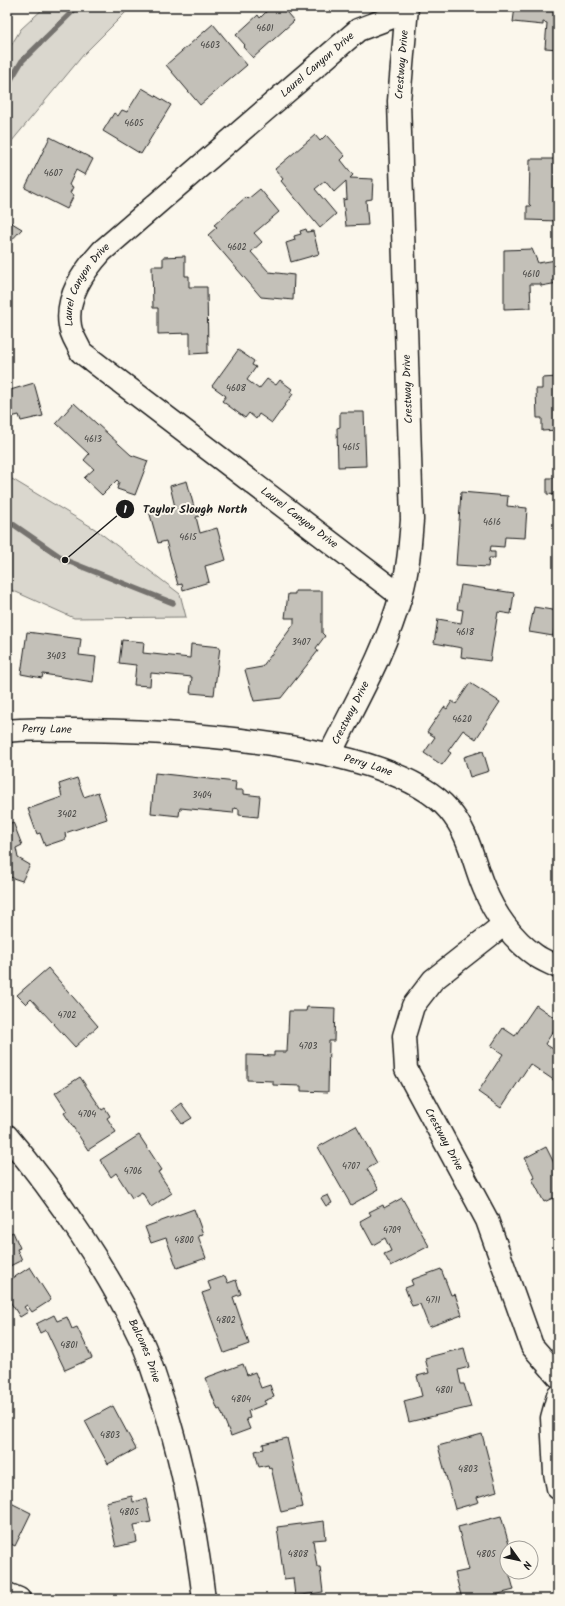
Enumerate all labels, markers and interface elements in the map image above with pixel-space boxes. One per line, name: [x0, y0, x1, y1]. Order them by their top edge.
house number: 4601: [256, 21, 274, 36]
street label: Laurel Canyon Drive: [276, 28, 359, 102]
street label: Crestway Drive: [390, 29, 414, 100]
house number: 4603: [200, 38, 220, 53]
house number: 4605: [124, 116, 145, 131]
house number: 4607: [44, 166, 63, 181]
street label: Laurel Canyon Drive: [60, 239, 114, 327]
house number: 4602: [227, 240, 247, 255]
house number: 4610: [522, 267, 540, 282]
street label: Crestway Drive: [398, 354, 418, 424]
house number: 4608: [226, 381, 247, 396]
house number: 4613: [84, 432, 102, 447]
house number: 4615: [342, 440, 361, 455]
street label: Laurel Canyon Drive: [256, 483, 342, 553]
callout: Taylor Slough North: [115, 497, 255, 521]
text: 1: [123, 500, 127, 519]
text: Taylor Slough North: [143, 500, 247, 519]
house number: 4616: [483, 515, 501, 530]
house number: 4615: [179, 530, 198, 545]
house number: 4618: [456, 625, 475, 640]
house number: 3407: [292, 635, 311, 650]
house number: 3403: [46, 649, 66, 664]
street label: Crestway Drive: [327, 678, 375, 748]
house number: 4620: [452, 712, 472, 727]
street label: Perry Lane: [22, 720, 72, 739]
street label: Perry Lane: [342, 750, 395, 782]
house number: 3404: [192, 788, 212, 803]
house number: 3402: [57, 807, 77, 822]
house number: 4702: [58, 1008, 76, 1023]
house number: 4703: [299, 1039, 317, 1054]
street label: Crestway Drive: [419, 1105, 468, 1174]
house number: 4704: [78, 1107, 96, 1122]
house number: 4707: [342, 1159, 361, 1174]
house number: 4706: [124, 1164, 142, 1179]
house number: 4709: [383, 1223, 402, 1238]
house number: 4800: [174, 1233, 194, 1248]
house number: 4711: [426, 1293, 441, 1308]
house number: 4802: [216, 1313, 236, 1328]
street label: Balcones Drive: [123, 1316, 165, 1385]
house number: 4801: [60, 1338, 78, 1353]
house number: 4801: [435, 1383, 453, 1398]
house number: 4804: [231, 1392, 251, 1407]
house number: 4803: [100, 1428, 120, 1443]
house number: 4803: [458, 1462, 478, 1477]
house number: 4805: [119, 1505, 140, 1520]
north arrow: [499, 1540, 539, 1580]
house number: 4808: [288, 1547, 309, 1562]
house number: 4805: [476, 1547, 497, 1562]
text: N: [517, 1557, 536, 1573]

